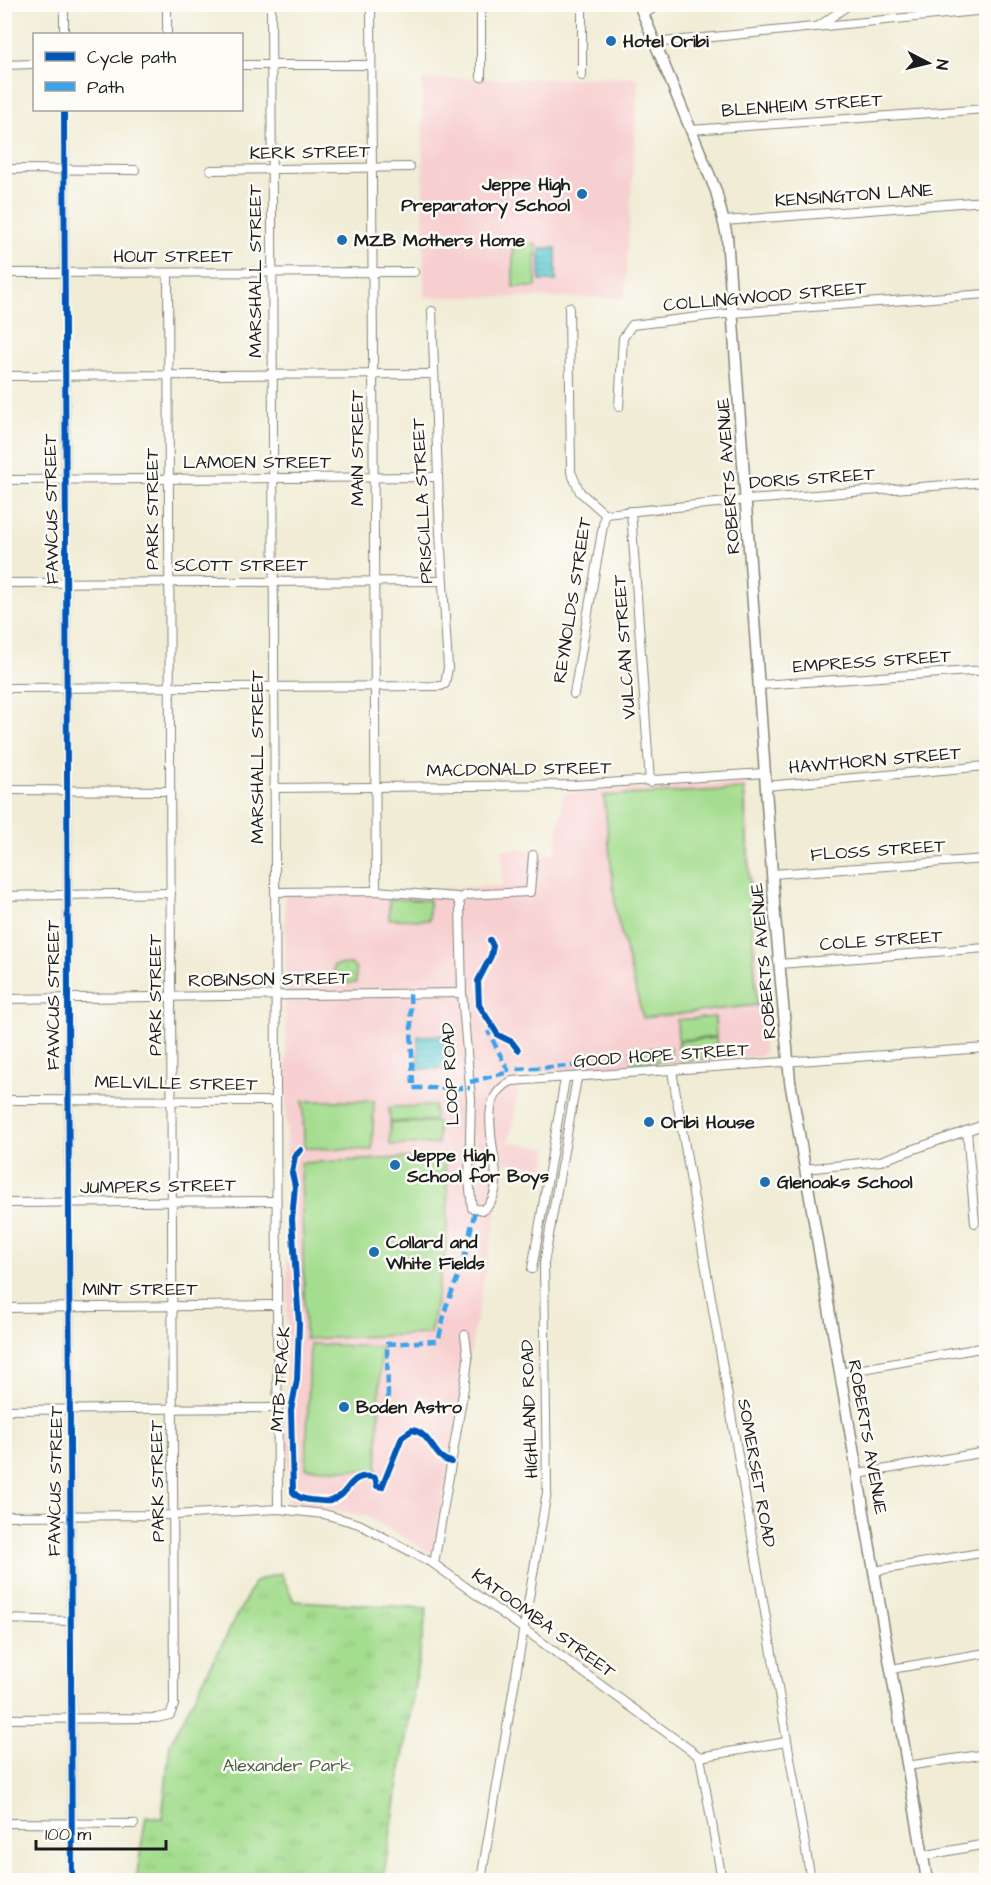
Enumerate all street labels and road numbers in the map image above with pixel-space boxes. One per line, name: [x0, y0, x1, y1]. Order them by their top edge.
street label: BLENHEIM STREET: [721, 87, 884, 124]
street label: KERK STREET: [249, 139, 371, 166]
street label: KENSINGTON LANE: [774, 177, 934, 213]
street label: MARSHALL STREET: [243, 183, 268, 358]
street label: HOUT STREET: [113, 244, 234, 269]
street label: COLLINGWOOD STREET: [662, 275, 869, 318]
street label: MAIN STREET: [345, 389, 370, 506]
street label: ROBERTS AVENUE: [711, 397, 746, 555]
street label: PRISCILLA STREET: [406, 417, 439, 584]
street label: FAWCUS STREET: [38, 433, 65, 585]
street label: PARK STREET: [140, 447, 165, 570]
street label: LAMOEN STREET: [183, 450, 332, 475]
street label: DORIS STREET: [748, 462, 877, 495]
street label: REYNOLDS STREET: [547, 515, 598, 685]
street label: SCOTT STREET: [174, 553, 309, 578]
street label: VULCAN STREET: [607, 573, 642, 720]
street label: EMPRESS STREET: [792, 643, 953, 680]
street label: MARSHALL STREET: [245, 669, 270, 844]
street label: HAWTHORN STREET: [788, 740, 963, 780]
street label: MACDONALD STREET: [426, 755, 613, 784]
street label: FLOSS STREET: [810, 833, 947, 868]
street label: ROBERTS AVENUE: [744, 881, 783, 1040]
street label: FAWCUS STREET: [41, 919, 66, 1070]
street label: COLE STREET: [819, 924, 944, 957]
street label: PARK STREET: [143, 933, 168, 1056]
street label: ROBINSON STREET: [188, 966, 351, 993]
street label: LOOP ROAD: [435, 1021, 466, 1126]
street label: GOOD HOPE STREET: [572, 1037, 750, 1074]
street label: MELVILLE STREET: [94, 1070, 258, 1097]
street label: JUMPERS STREET: [80, 1173, 237, 1200]
street label: MINT STREET: [82, 1277, 199, 1302]
street label: MTB TRACK: [264, 1326, 297, 1432]
street label: HIGHLAND ROAD: [515, 1339, 544, 1479]
street label: ROBERTS AVENUE: [842, 1358, 893, 1517]
street label: SOMERSET ROAD: [731, 1397, 782, 1550]
street label: FAWCUS STREET: [42, 1405, 69, 1557]
street label: PARK STREET: [144, 1419, 171, 1542]
street label: KATOOMBA STREET: [467, 1563, 621, 1685]

